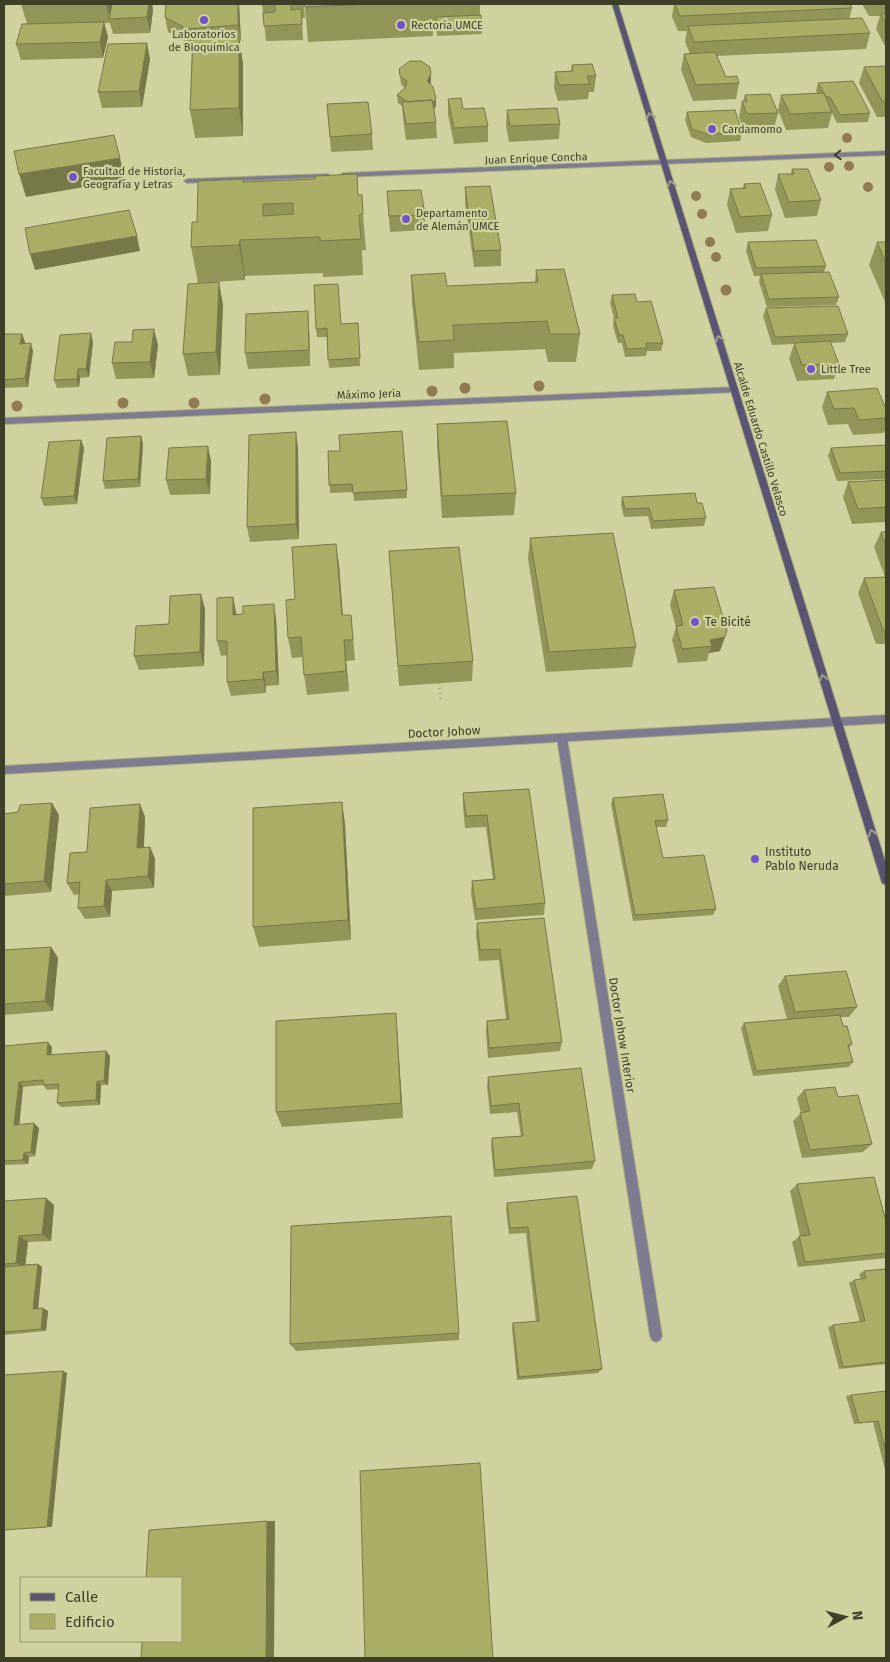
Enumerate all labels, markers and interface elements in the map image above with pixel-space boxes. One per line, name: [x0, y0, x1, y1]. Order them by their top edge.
marker: Laboratorios de Bioquímica: [198, 14, 210, 26]
marker: Rectoría UMCE: [395, 19, 407, 31]
place label: Rectoría UMCE: [411, 19, 483, 32]
place label: Laboratorios de Bioquímica: [168, 28, 240, 54]
one-way arrow: [646, 113, 656, 121]
marker: Cardamomo: [706, 123, 718, 135]
place label: Cardamomo: [722, 123, 782, 136]
street label: Juan Enrique Concha: [484, 150, 588, 167]
one-way arrow: [833, 150, 841, 161]
place label: Facultad de Historia, Geografía y Letras: [83, 165, 186, 191]
marker: Facultad de Historia, Geografía y Letras: [67, 171, 79, 183]
one-way arrow: [667, 180, 677, 188]
place label: Departamento de Alemán UMCE: [416, 207, 500, 233]
marker: Departamento de Alemán UMCE: [400, 213, 412, 225]
one-way arrow: [715, 335, 725, 344]
street label: Alcalde Eduardo Castillo Velasco: [731, 360, 790, 518]
marker: Little Tree: [805, 363, 817, 375]
place label: Little Tree: [821, 363, 871, 376]
street label: Máximo Jeria: [337, 387, 401, 402]
place label: Te Bicité: [705, 615, 751, 629]
marker: Te Bicité: [689, 616, 701, 628]
one-way arrow: [819, 675, 829, 683]
street label: Doctor Johow: [407, 723, 481, 741]
one-way arrow: [867, 830, 877, 838]
place label: Instituto Pablo Neruda: [765, 845, 839, 873]
marker: Instituto Pablo Neruda: [749, 853, 761, 865]
street label: Doctor Johow Interior: [606, 976, 638, 1094]
legend: [20, 1577, 182, 1642]
text: Calle: [65, 1588, 98, 1606]
north arrow: [820, 1592, 870, 1642]
text: N: [848, 1610, 866, 1621]
text: Edificio: [65, 1613, 115, 1631]

